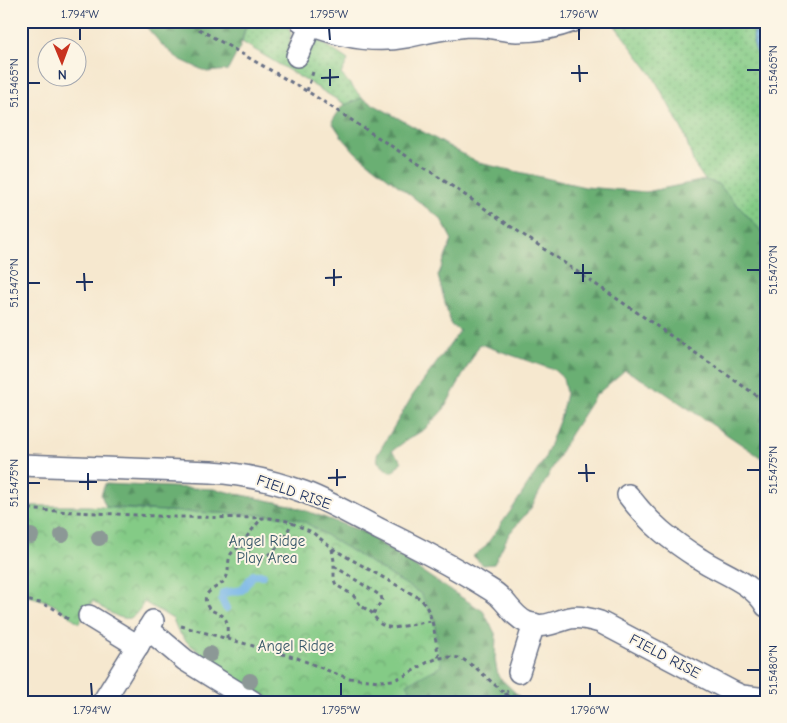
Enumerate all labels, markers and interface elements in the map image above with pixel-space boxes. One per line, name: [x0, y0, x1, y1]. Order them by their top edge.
text: 1.794°W: [61, 7, 99, 21]
text: 1.795°W: [310, 7, 349, 21]
text: 1.796°W: [560, 7, 599, 21]
north arrow: [38, 38, 88, 88]
text: 51.5465°N: [766, 45, 780, 95]
text: 51.5465°N: [7, 58, 21, 108]
text: N: [58, 66, 67, 83]
text: 51.5470°N: [766, 245, 780, 295]
text: 51.5470°N: [7, 258, 21, 308]
text: 51.5475°N: [766, 446, 780, 494]
text: 51.5475°N: [7, 459, 21, 507]
street label: FIELD RISE: [254, 471, 334, 513]
park label: Angel Ridge Play Area: [229, 532, 306, 567]
street label: FIELD RISE: [626, 630, 704, 682]
park label: Angel Ridge: [258, 637, 335, 655]
text: 51.5480°N: [766, 645, 780, 695]
text: 1.794°W: [73, 703, 111, 717]
text: 1.795°W: [322, 703, 361, 717]
text: 1.796°W: [571, 703, 610, 717]

